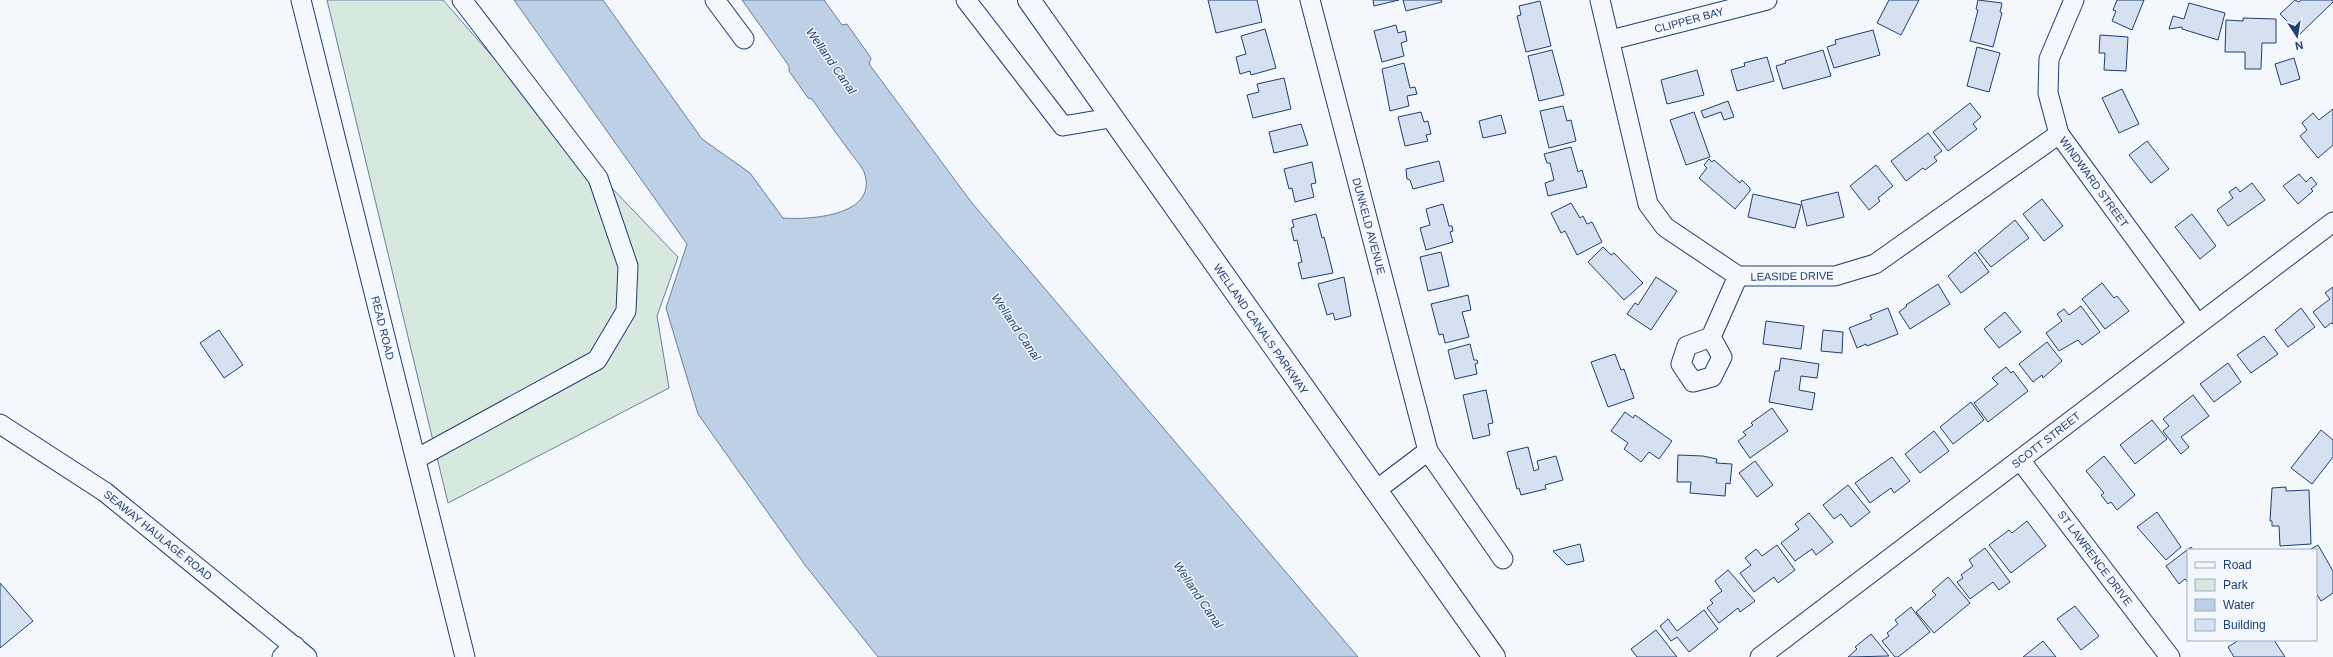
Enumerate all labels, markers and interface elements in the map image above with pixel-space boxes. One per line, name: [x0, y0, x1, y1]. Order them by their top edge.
street label: CLIPPER BAY: [1653, 5, 1726, 35]
north arrow: [2277, 16, 2317, 56]
water label: Welland Canal: [803, 25, 859, 97]
text: N: [2294, 39, 2304, 52]
street label: WINDWARD STREET: [2057, 134, 2131, 230]
street label: DUNKELD AVENUE: [1350, 176, 1388, 276]
street label: WELLAND CANALS PARKWAY: [1211, 262, 1311, 397]
street label: LEASIDE DRIVE: [1750, 269, 1834, 283]
water label: Welland Canal: [988, 291, 1044, 363]
street label: READ ROAD: [369, 295, 397, 361]
street label: SCOTT STREET: [2009, 409, 2083, 470]
street label: SEAWAY HAULAGE ROAD: [101, 488, 215, 582]
street label: ST LAWRENCE DRIVE: [2055, 508, 2135, 608]
legend: [2187, 549, 2317, 641]
text: Road: [2223, 558, 2252, 572]
water label: Welland Canal: [1170, 559, 1226, 631]
text: Park: [2223, 578, 2249, 592]
text: Water: [2223, 598, 2255, 612]
text: Building: [2223, 618, 2266, 632]

